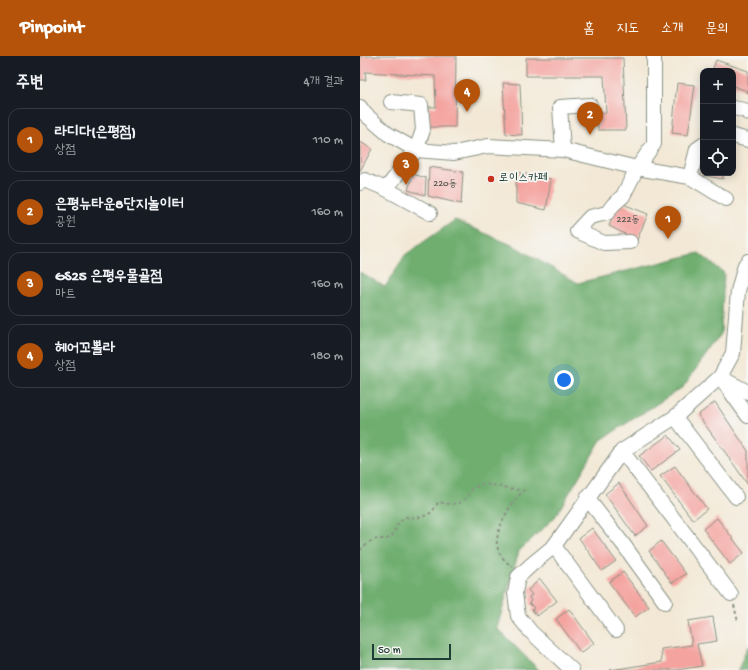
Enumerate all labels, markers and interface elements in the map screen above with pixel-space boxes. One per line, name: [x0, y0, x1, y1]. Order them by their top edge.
text: Pinpoint: [20, 17, 84, 40]
text: 홈: [583, 21, 594, 38]
text: 지도: [616, 21, 639, 38]
text: 소개: [661, 21, 683, 38]
text: 문의: [705, 21, 728, 38]
map controls: [700, 68, 736, 176]
button: +: [700, 68, 736, 104]
text: 주변: [16, 74, 43, 94]
text: 4개 결과: [303, 75, 344, 90]
pin: 4: [454, 79, 480, 112]
pin: 2: [577, 102, 603, 135]
button: −: [700, 104, 736, 140]
text: 라디다(은평점): [55, 124, 136, 142]
text: 1: [27, 133, 33, 148]
text: 110 m: [313, 133, 343, 148]
button: locate: [700, 140, 736, 176]
text: 상점: [55, 143, 76, 158]
pin: 3: [393, 152, 419, 185]
place label: 로이스카페: [499, 172, 548, 186]
marker: 로이스카페: [486, 174, 496, 184]
house number: 220동: [433, 178, 457, 190]
text: 은평뉴타운8단지놀이터: [55, 196, 184, 214]
text: 2: [27, 205, 33, 220]
text: 160 m: [311, 205, 343, 220]
pin: 1: [655, 206, 681, 239]
house number: 222동: [617, 214, 639, 226]
text: 공원: [55, 215, 76, 230]
text: GS25 은평우물골점: [55, 268, 163, 286]
text: 3: [27, 277, 33, 292]
text: 160 m: [311, 277, 343, 292]
text: 마트: [55, 287, 76, 302]
text: 헤어꼬뽈라: [55, 340, 115, 358]
text: 4: [27, 349, 33, 364]
text: 180 m: [311, 349, 343, 364]
text: 상점: [55, 359, 76, 374]
your location: [554, 370, 574, 390]
scale bar: [372, 642, 451, 661]
text: 50 m: [378, 645, 400, 657]

